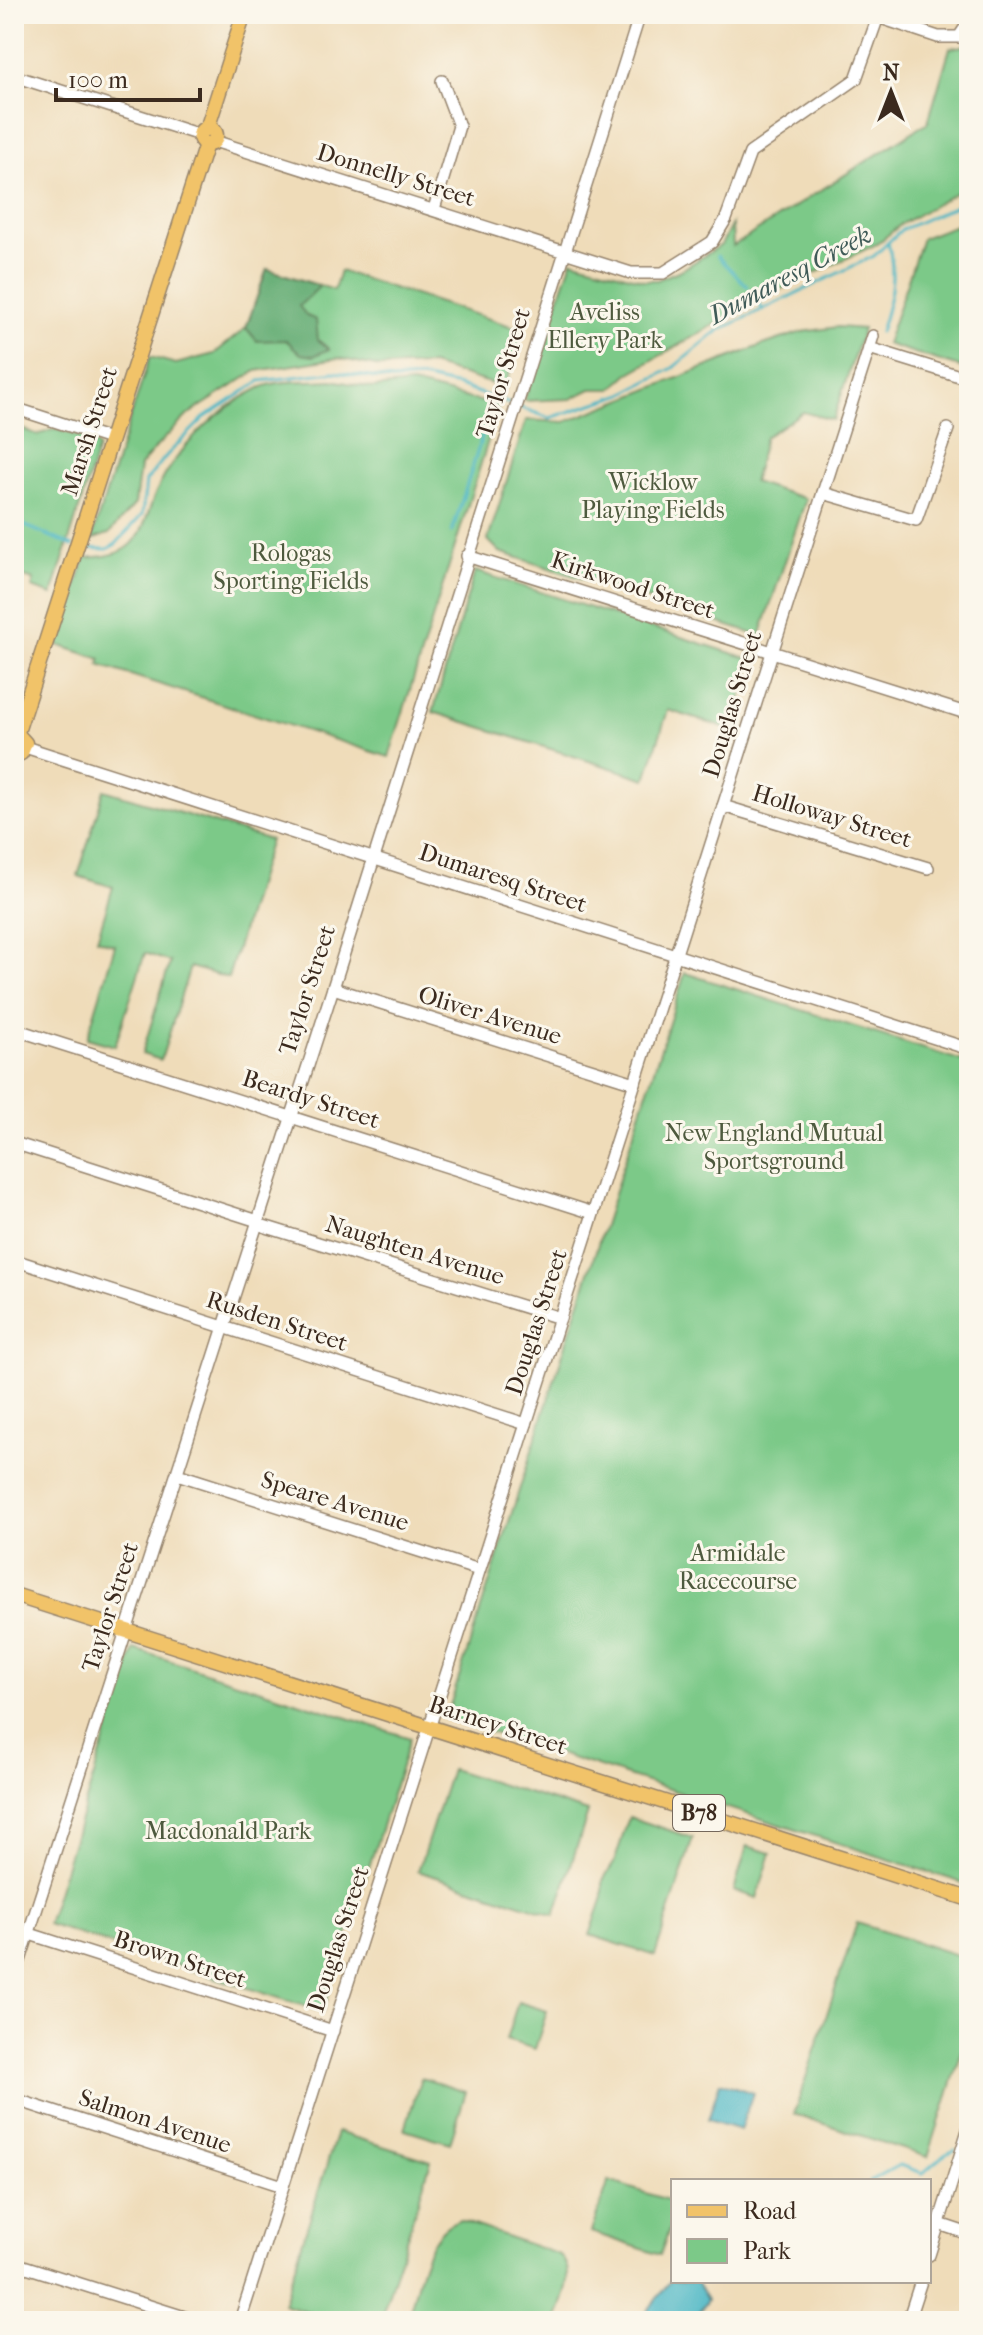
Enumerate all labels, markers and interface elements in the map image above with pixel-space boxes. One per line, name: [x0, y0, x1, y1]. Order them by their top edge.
scale bar: [56, 52, 200, 102]
north arrow: [851, 52, 931, 132]
text: N: [883, 60, 900, 86]
text: 100 m: [68, 66, 128, 94]
street label: Donnelly Street: [314, 138, 479, 212]
water label: Dumaresq Creek: [702, 219, 877, 332]
park label: Aveliss Ellery Park: [547, 298, 663, 354]
street label: Taylor Street: [470, 304, 536, 441]
street label: Marsh Street: [55, 363, 123, 499]
park label: Wicklow Playing Fields: [581, 468, 725, 524]
park label: Rologas Sporting Fields: [213, 539, 369, 595]
street label: Kirkwood Street: [548, 545, 719, 625]
street label: Douglas Street: [696, 627, 768, 781]
street label: Holloway Street: [749, 778, 915, 854]
street label: Dumaresq Street: [416, 838, 591, 918]
street label: Taylor Street: [273, 921, 341, 1058]
street label: Oliver Avenue: [415, 980, 565, 1050]
street label: Beardy Street: [239, 1064, 384, 1134]
park label: New England Mutual Sportsground: [665, 1119, 884, 1175]
street label: Naughten Avenue: [322, 1210, 508, 1291]
street label: Douglas Street: [499, 1245, 573, 1398]
street label: Rusden Street: [203, 1285, 352, 1357]
street label: Speare Avenue: [258, 1465, 412, 1537]
street label: Taylor Street: [76, 1538, 144, 1675]
park label: Armidale Racecourse: [679, 1539, 797, 1595]
street label: Barney Street: [425, 1690, 571, 1761]
road number: B78: [673, 1795, 725, 1831]
park label: Macdonald Park: [145, 1817, 312, 1845]
street label: Douglas Street: [301, 1862, 375, 2015]
street label: Brown Street: [110, 1924, 250, 1994]
street label: Salmon Avenue: [75, 2083, 235, 2159]
legend: [671, 2179, 931, 2283]
text: Road: [743, 2197, 797, 2225]
text: Park: [743, 2237, 791, 2265]

